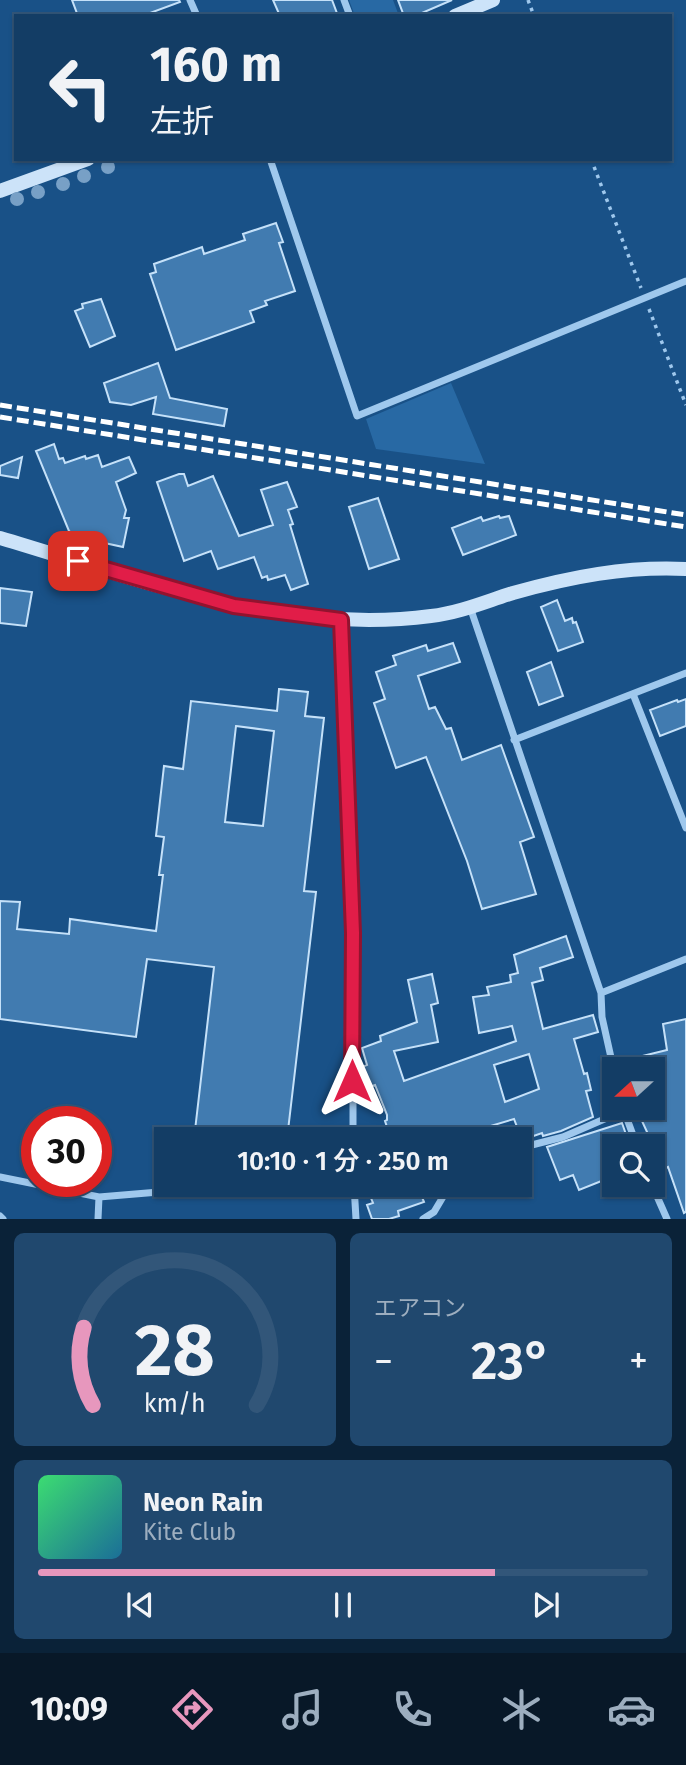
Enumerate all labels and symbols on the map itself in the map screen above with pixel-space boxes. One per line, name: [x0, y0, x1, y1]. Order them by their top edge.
pin: [48, 531, 108, 591]
position arrow: [315, 1044, 389, 1118]
north arrow: [602, 1057, 665, 1120]
speed limit sign: 30: [21, 1106, 112, 1197]

